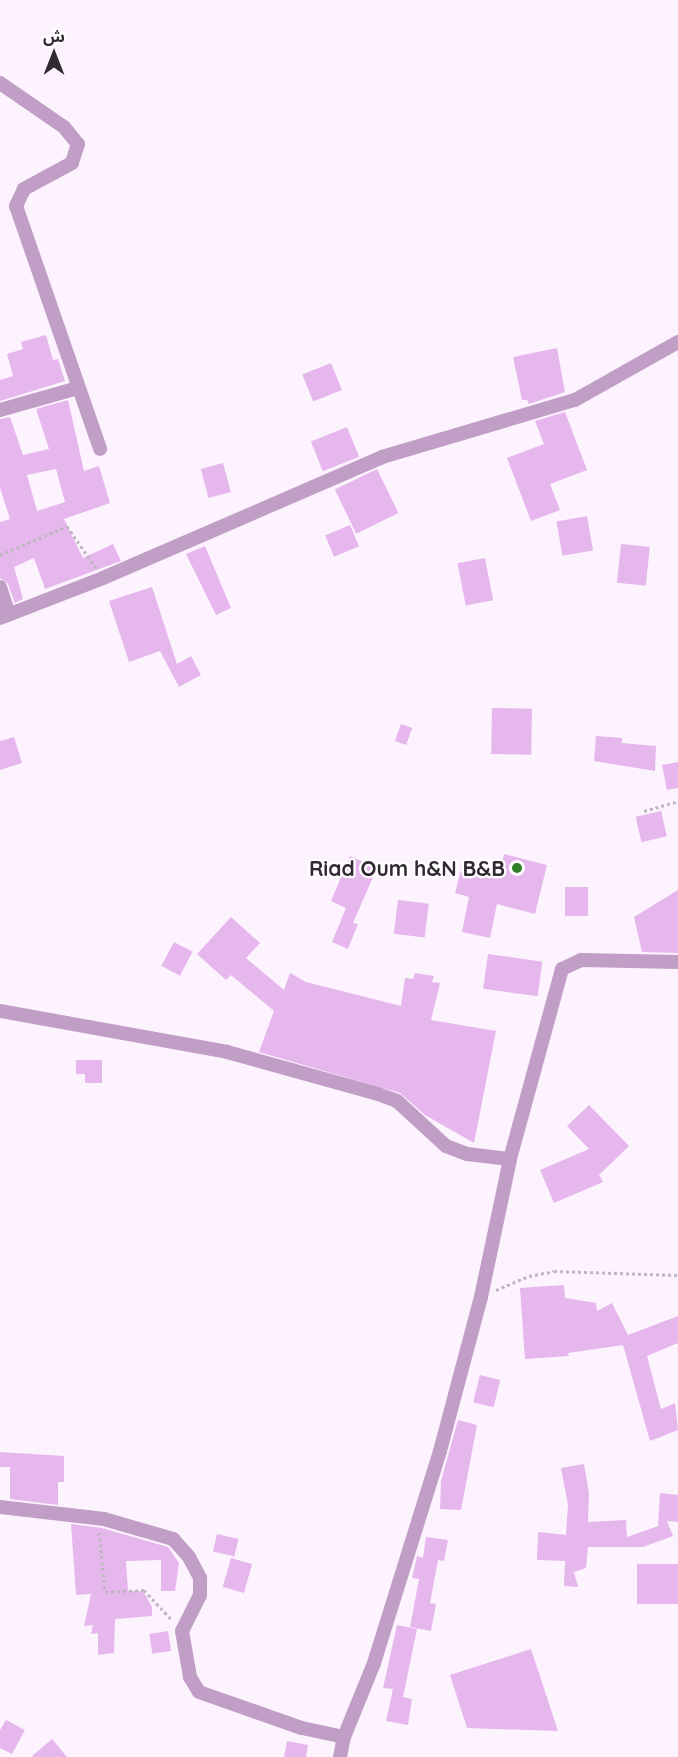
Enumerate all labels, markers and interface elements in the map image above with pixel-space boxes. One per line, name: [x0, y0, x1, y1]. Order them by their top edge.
north arrow: [24, 24, 84, 84]
text: ش: [43, 26, 65, 46]
place label: Riad Oum h&N B&B: [309, 855, 505, 881]
marker: Riad Oum h&N B&B: [510, 861, 524, 875]

